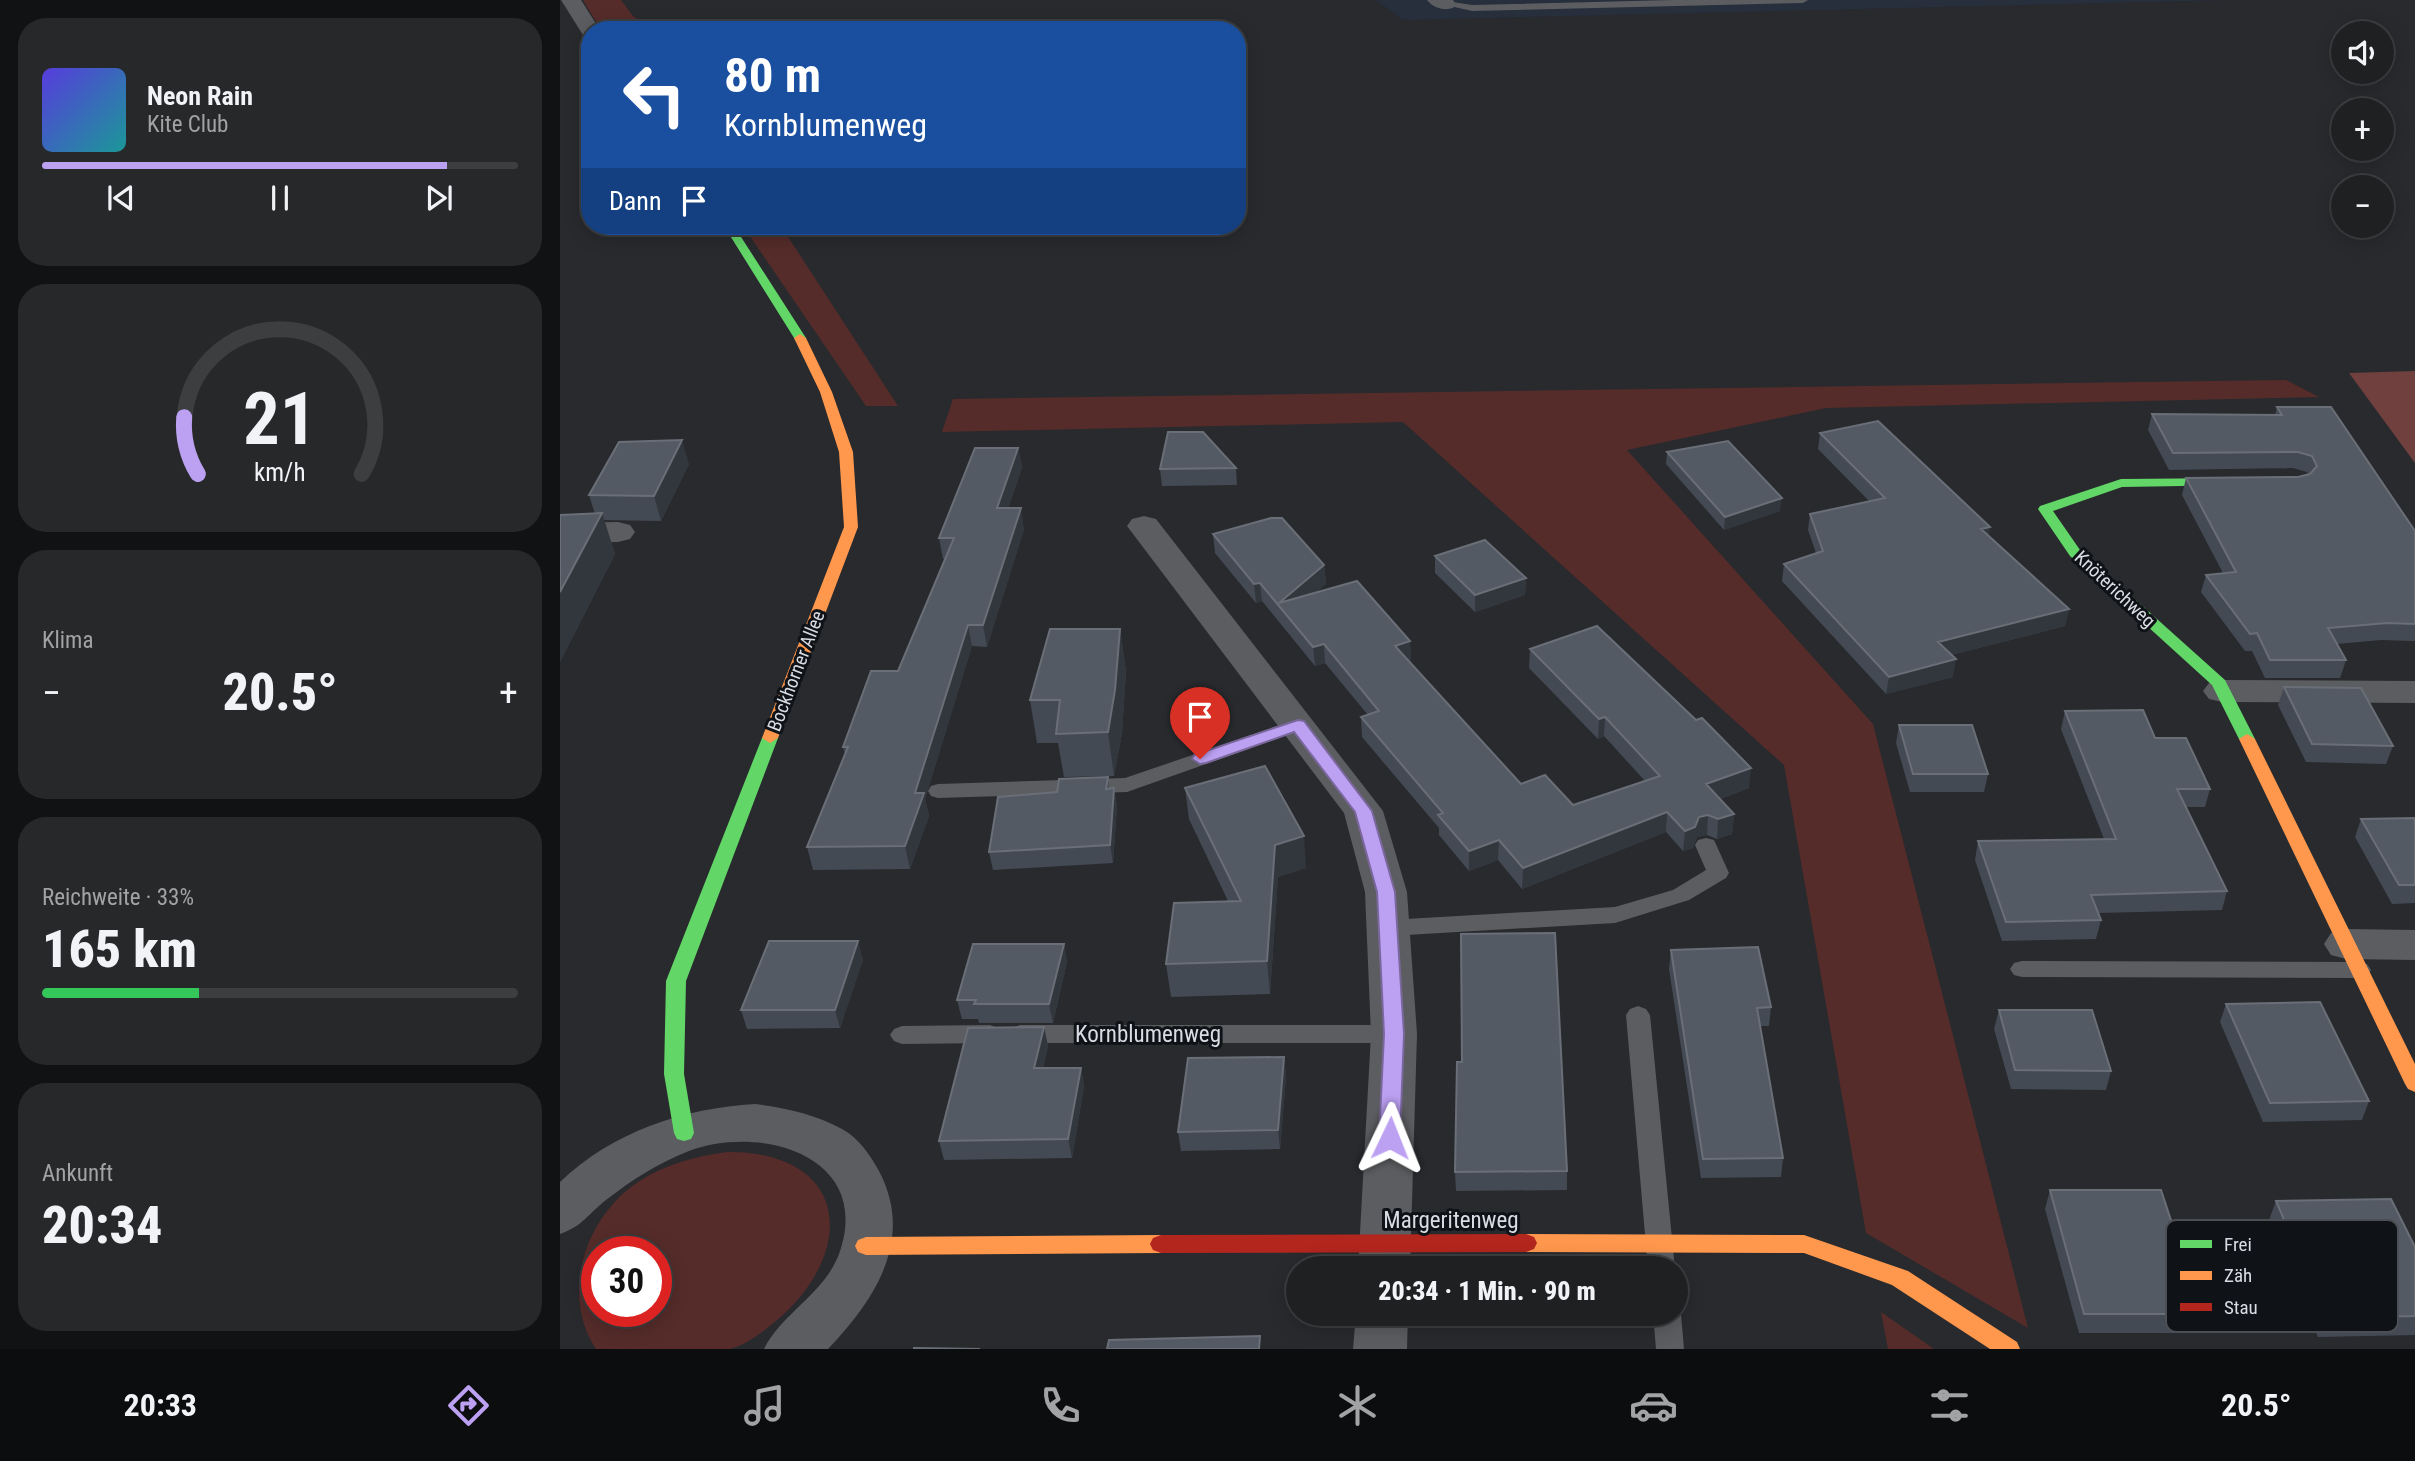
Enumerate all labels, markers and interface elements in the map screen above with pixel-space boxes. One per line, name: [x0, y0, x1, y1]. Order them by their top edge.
map controls: [2331, 21, 2394, 238]
button: sound: [2331, 21, 2394, 84]
text: 80 m: [724, 47, 821, 104]
icon: left: [609, 49, 700, 140]
text: Neon Rain: [147, 81, 253, 111]
button: +: [2331, 98, 2394, 161]
text: Kornblumenweg: [724, 106, 927, 144]
text: Kite Club: [147, 111, 228, 138]
button: −: [2331, 175, 2394, 238]
icon: previous: [102, 179, 140, 217]
icon: pause: [261, 179, 299, 217]
icon: next: [420, 179, 458, 217]
icon: arrive: [675, 182, 713, 220]
text: Dann: [609, 186, 661, 216]
text: 21: [243, 377, 317, 463]
text: km/h: [254, 458, 306, 487]
street label: Knöterichweg: [2070, 546, 2160, 632]
street label: Bockhorner Allee: [762, 607, 830, 735]
text: Klima: [42, 627, 93, 654]
text: 20.5°: [222, 662, 338, 723]
text: −: [42, 671, 61, 715]
text: +: [499, 671, 518, 715]
pin: [1170, 687, 1230, 759]
icon: arrive: [1181, 698, 1219, 736]
text: Reichweite · 33%: [42, 884, 194, 911]
text: 165 km: [42, 919, 197, 980]
street label: Kornblumenweg: [1075, 1021, 1221, 1048]
position arrow: [1353, 1101, 1427, 1175]
text: Ankunft: [42, 1160, 113, 1187]
text: 20:34: [42, 1195, 162, 1256]
street label: Margeritenweg: [1383, 1207, 1519, 1234]
legend: [2166, 1220, 2398, 1332]
text: Frei: [2224, 1233, 2252, 1256]
speed limit sign: 30: [581, 1236, 672, 1327]
text: Zäh: [2224, 1264, 2252, 1287]
text: 20:34 · 1 Min. · 90 m: [1378, 1276, 1596, 1306]
text: Stau: [2224, 1296, 2258, 1319]
icon: directions: [444, 1381, 493, 1430]
icon: music: [740, 1381, 789, 1430]
icon: phone: [1036, 1381, 1085, 1430]
icon: climate: [1333, 1381, 1382, 1430]
icon: car: [1629, 1381, 1678, 1430]
icon: filters: [1925, 1381, 1974, 1430]
text: 20:33: [124, 1386, 197, 1424]
text: 20.5°: [2221, 1386, 2291, 1424]

